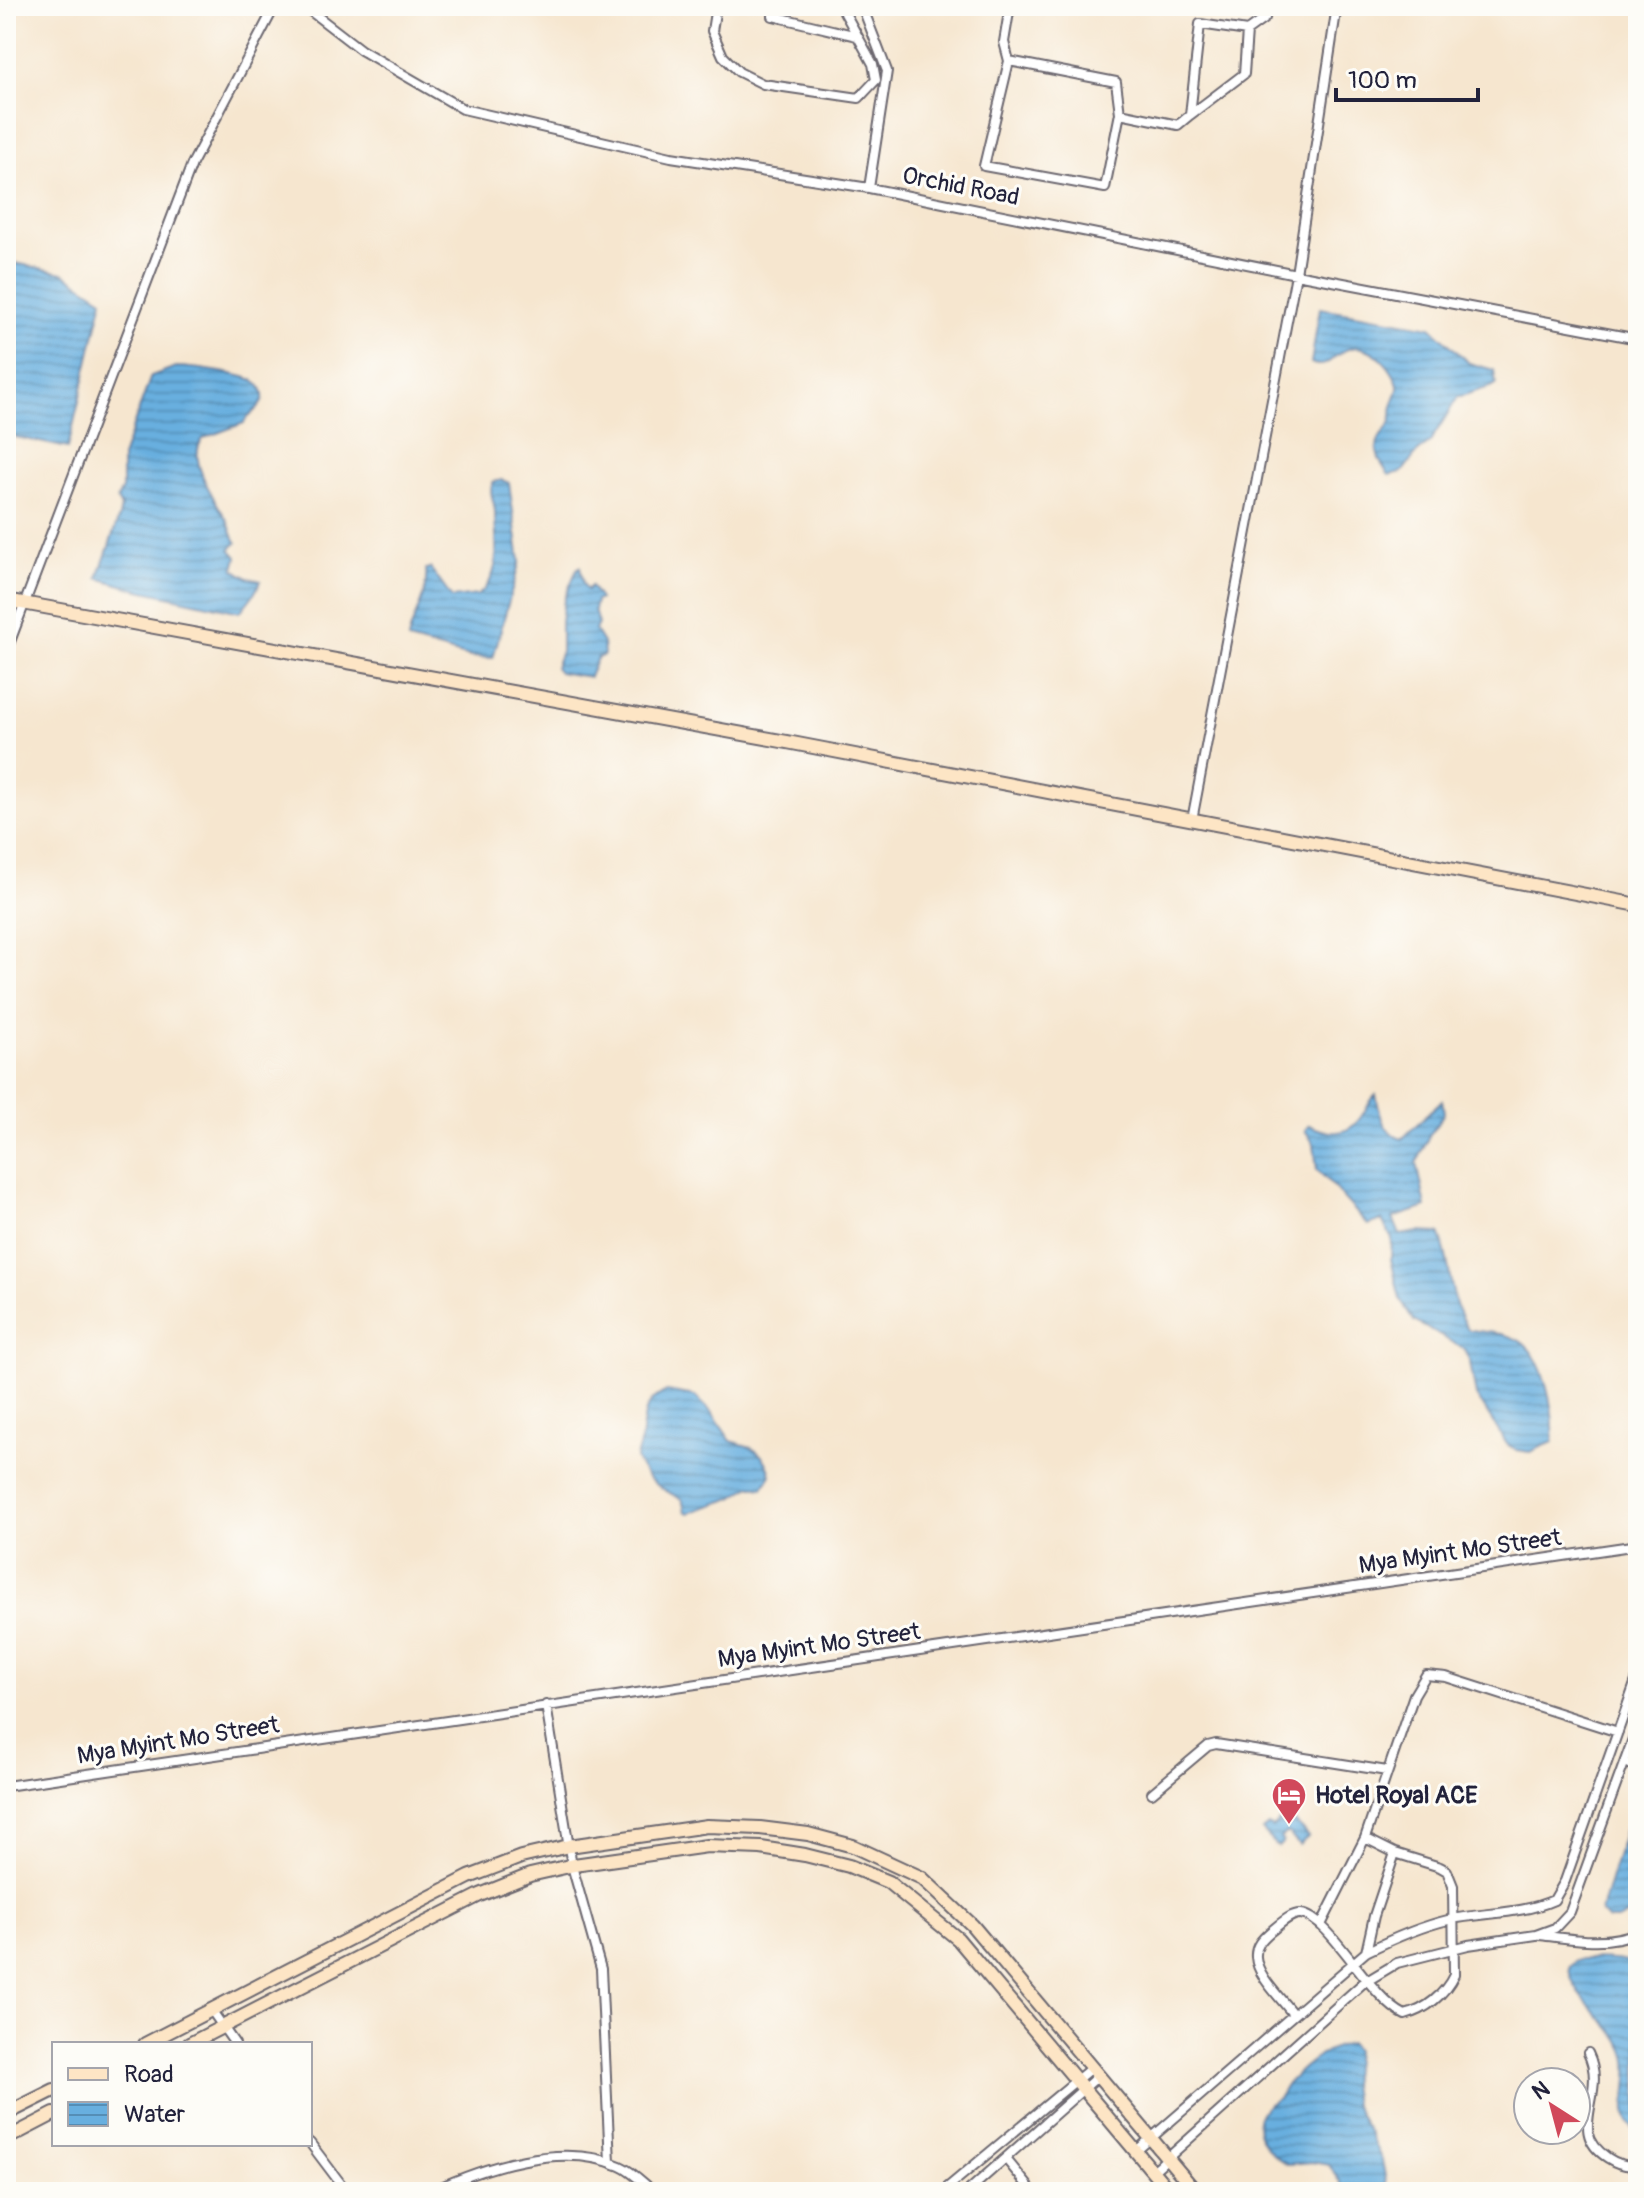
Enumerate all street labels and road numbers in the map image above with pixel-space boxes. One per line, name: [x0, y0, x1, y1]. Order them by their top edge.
street label: Orchid Road: [900, 161, 1022, 212]
street label: Mya Myint Mo Street: [1357, 1523, 1563, 1580]
street label: Mya Myint Mo Street: [716, 1617, 922, 1674]
street label: Mya Myint Mo Street: [75, 1710, 281, 1771]

